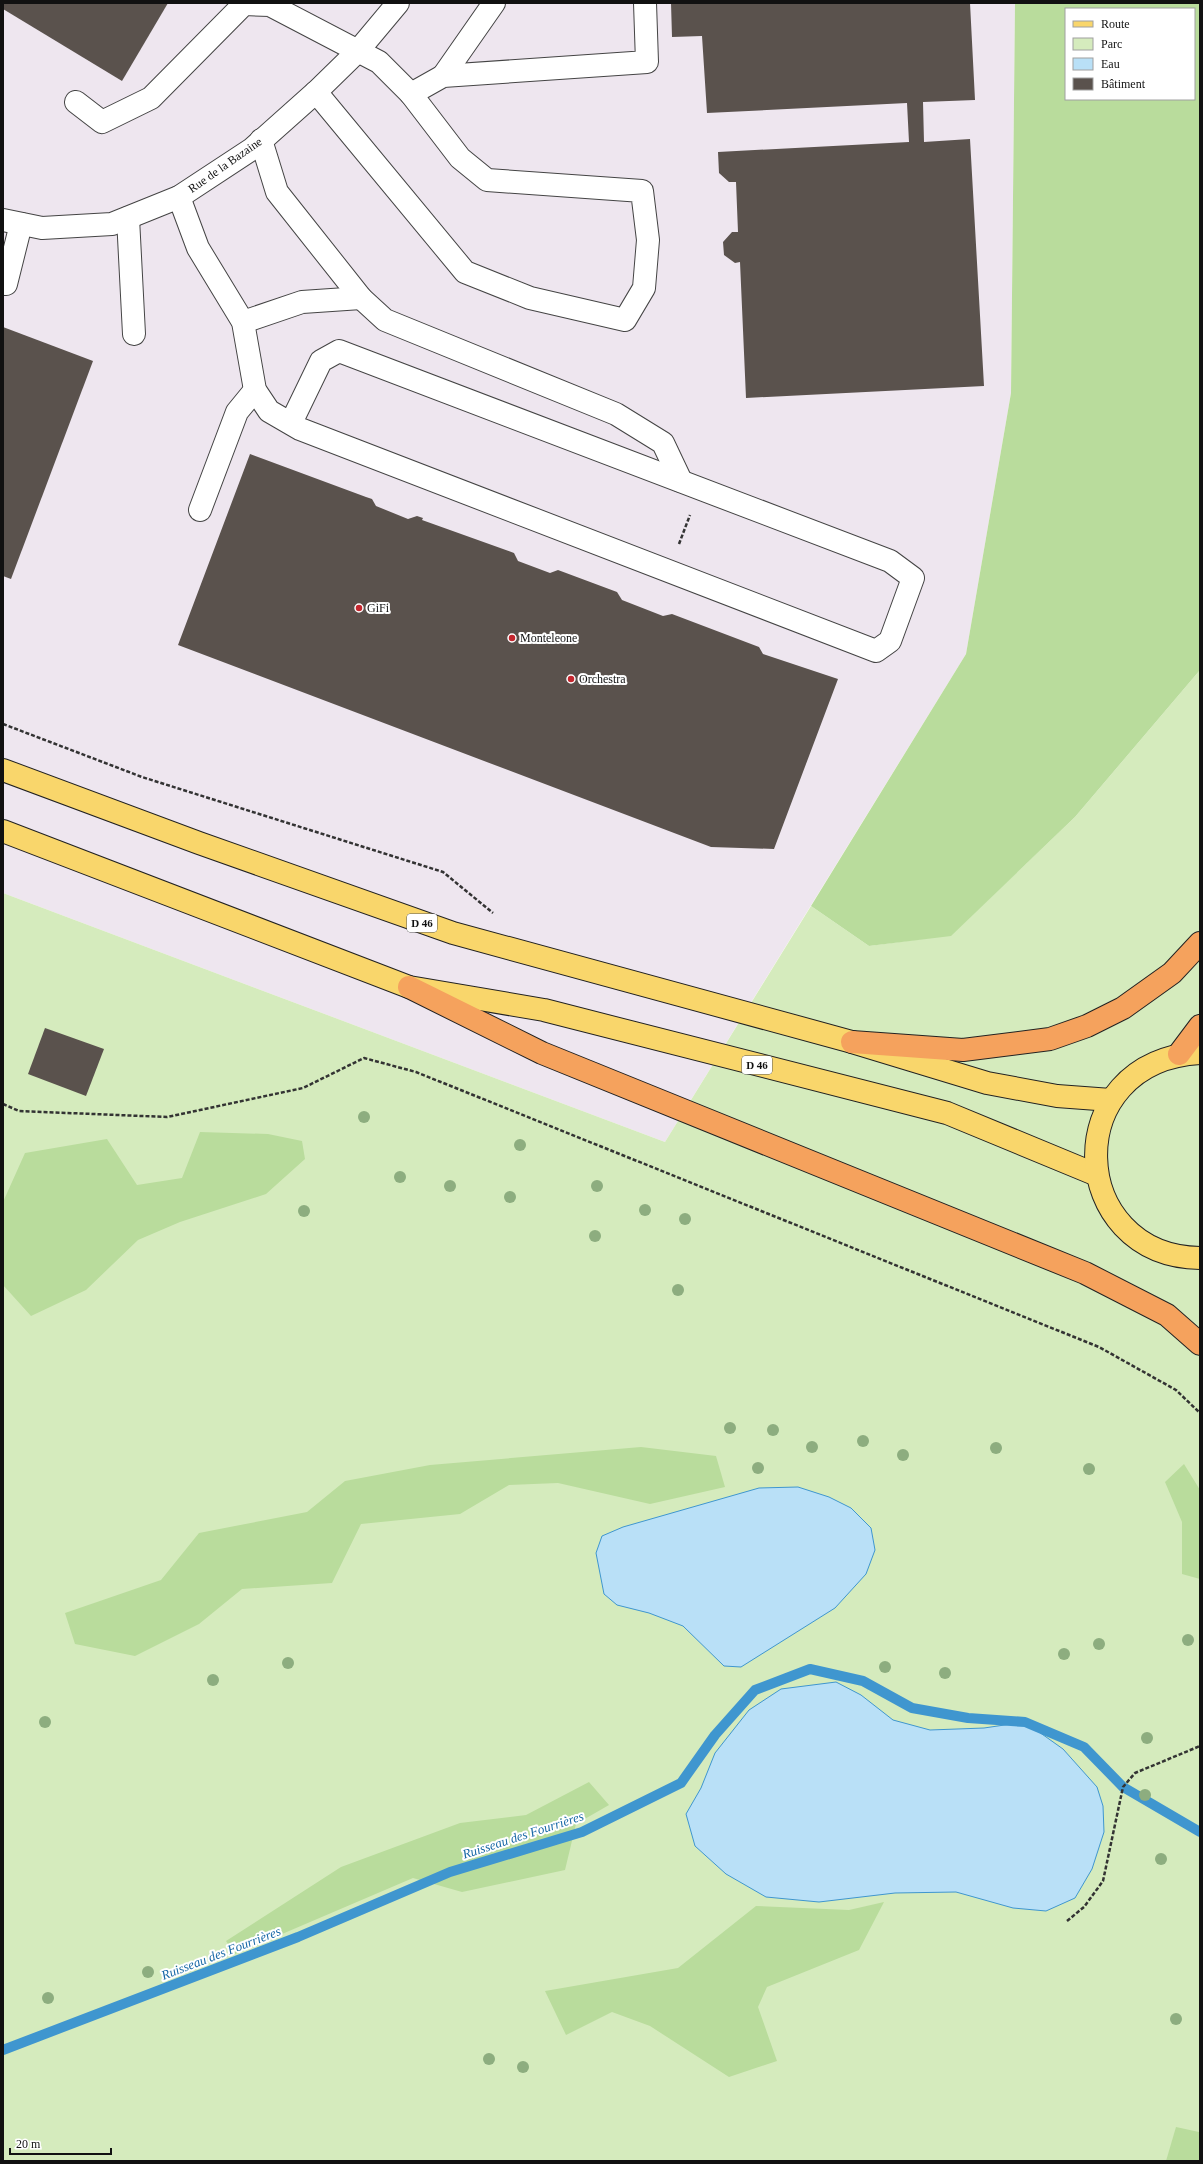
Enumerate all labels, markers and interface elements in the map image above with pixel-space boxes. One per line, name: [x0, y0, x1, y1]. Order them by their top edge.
legend: [1065, 8, 1195, 100]
text: Route: [1101, 17, 1130, 31]
text: Parc: [1101, 37, 1122, 51]
text: Eau: [1101, 57, 1120, 71]
text: Bâtiment: [1101, 77, 1146, 91]
street label: Rue de la Bazaine: [185, 134, 265, 196]
place label: GiFi: [367, 601, 390, 615]
marker: GiFi: [354, 603, 364, 613]
place label: Monteleone: [520, 631, 577, 645]
marker: Monteleone: [507, 633, 517, 643]
place label: Orchestra: [579, 672, 626, 686]
marker: Orchestra: [566, 674, 576, 684]
road number: D 46: [407, 914, 437, 932]
road number: D 46: [742, 1056, 772, 1074]
water label: Ruisseau des Fourrières: [460, 1808, 586, 1862]
water label: Ruisseau des Fourrières: [158, 1923, 283, 1983]
scale bar: [10, 2130, 111, 2156]
text: 20 m: [16, 2137, 41, 2151]

